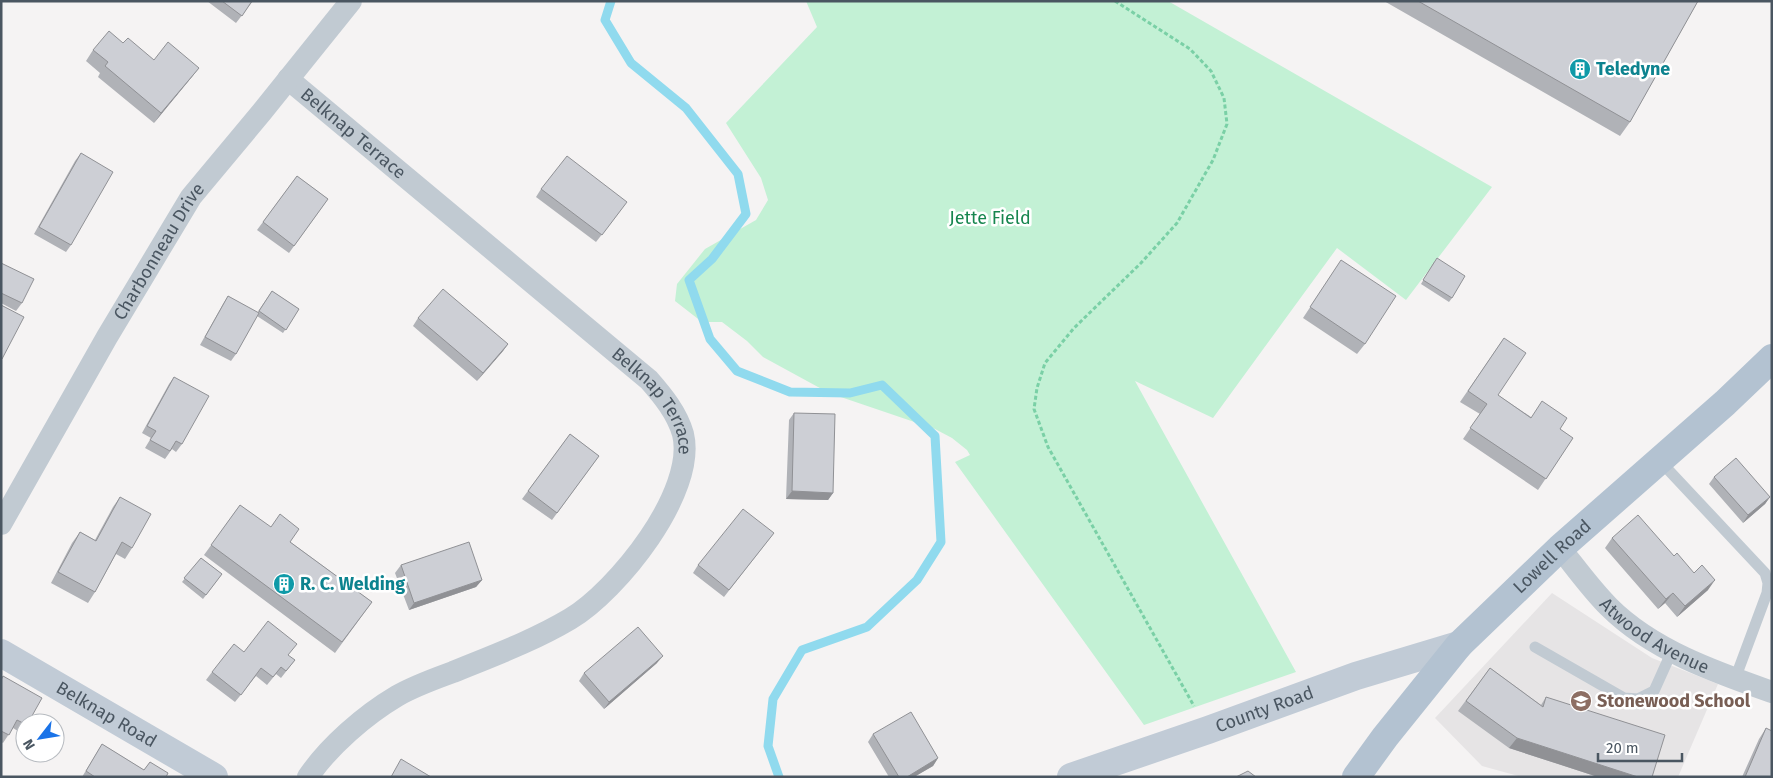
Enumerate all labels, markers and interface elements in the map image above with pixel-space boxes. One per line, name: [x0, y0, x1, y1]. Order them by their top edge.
building icon: Teledyne: [1568, 57, 1592, 81]
place label: Teledyne: [1596, 58, 1670, 80]
street label: Belknap Terrace: [296, 83, 410, 184]
street label: Charbonneau Drive: [109, 178, 209, 324]
park label: Jette Field: [949, 207, 1031, 229]
street label: Belknap Terrace: [607, 343, 696, 455]
street label: Lowell Road: [1509, 515, 1596, 598]
building icon: R. C. Welding: [272, 572, 296, 596]
place label: R. C. Welding: [300, 573, 405, 595]
street label: Atwood Avenue: [1595, 593, 1712, 678]
street label: Belknap Road: [52, 677, 161, 752]
street label: County Road: [1212, 681, 1317, 737]
school or university icon: Stonewood School: [1569, 689, 1593, 713]
place label: Stonewood School: [1597, 690, 1751, 712]
north arrow: [15, 713, 65, 763]
scale bar: [1598, 730, 1682, 762]
text: N: [20, 736, 39, 753]
text: 20 m: [1606, 739, 1639, 757]

